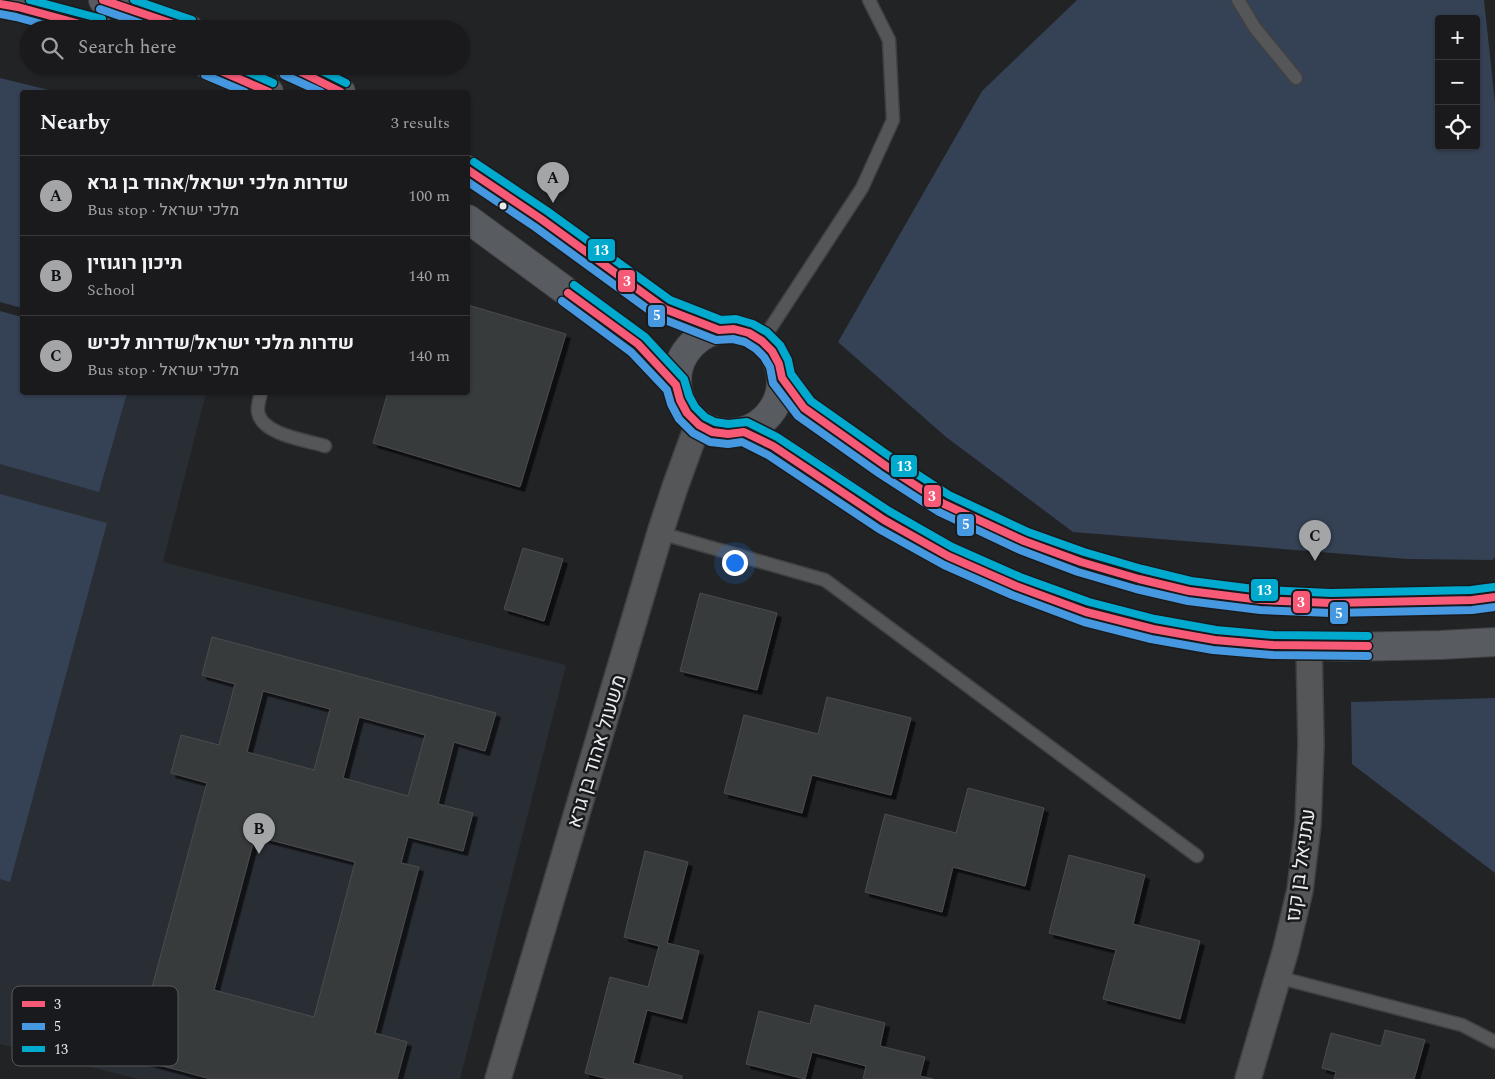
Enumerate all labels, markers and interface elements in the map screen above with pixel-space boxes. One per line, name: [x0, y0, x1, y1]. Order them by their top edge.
map controls: [1435, 15, 1480, 150]
button: +: [1435, 15, 1480, 60]
search box: [20, 20, 470, 75]
text: Search here: [78, 33, 177, 62]
icon: search: [38, 34, 66, 62]
button: −: [1435, 60, 1480, 105]
button: locate: [1435, 105, 1480, 150]
text: Nearby: [40, 107, 110, 139]
text: 3 results: [391, 111, 450, 135]
pin: A: [537, 162, 569, 203]
text: שדרות מלכי ישראל/אהוד בן גרא: [87, 169, 349, 198]
text: A: [50, 184, 62, 208]
text: 100 m: [408, 184, 450, 208]
text: Bus stop · מלכי ישראל: [87, 198, 239, 222]
unlabelled marker: [498, 201, 508, 211]
line badge: 13: [587, 238, 616, 262]
text: 13: [593, 240, 609, 261]
text: תיכון רוגוזין: [87, 249, 183, 278]
text: B: [50, 264, 62, 288]
text: 140 m: [408, 264, 450, 288]
line badge: 3: [617, 269, 636, 293]
text: 3: [623, 271, 631, 292]
text: School: [87, 278, 135, 302]
line badge: 5: [647, 304, 666, 328]
text: 5: [653, 305, 661, 326]
text: שדרות מלכי ישראל/שדרות לכיש: [87, 329, 354, 358]
text: C: [50, 344, 62, 368]
text: 140 m: [408, 344, 450, 368]
text: Bus stop · מלכי ישראל: [87, 358, 239, 382]
line badge: 13: [890, 454, 918, 478]
text: 13: [896, 456, 912, 477]
line badge: 3: [923, 484, 942, 508]
text: 3: [928, 486, 936, 507]
line badge: 5: [956, 513, 975, 537]
text: 5: [962, 514, 970, 535]
pin: C: [1299, 520, 1331, 561]
your location: [722, 550, 748, 576]
line badge: 13: [1250, 578, 1279, 602]
text: 13: [1256, 580, 1272, 601]
line badge: 3: [1292, 590, 1311, 614]
text: 3: [1297, 592, 1305, 613]
line badge: 5: [1329, 601, 1349, 625]
text: 5: [1335, 603, 1343, 624]
street label: משעול אהוד בן גרא: [559, 671, 635, 832]
street label: עתניאל בן קנז: [1278, 807, 1324, 923]
pin: B: [243, 813, 275, 854]
legend: [12, 986, 178, 1066]
text: 3: [54, 994, 61, 1015]
text: 5: [54, 1016, 61, 1037]
text: 13: [54, 1039, 68, 1060]

